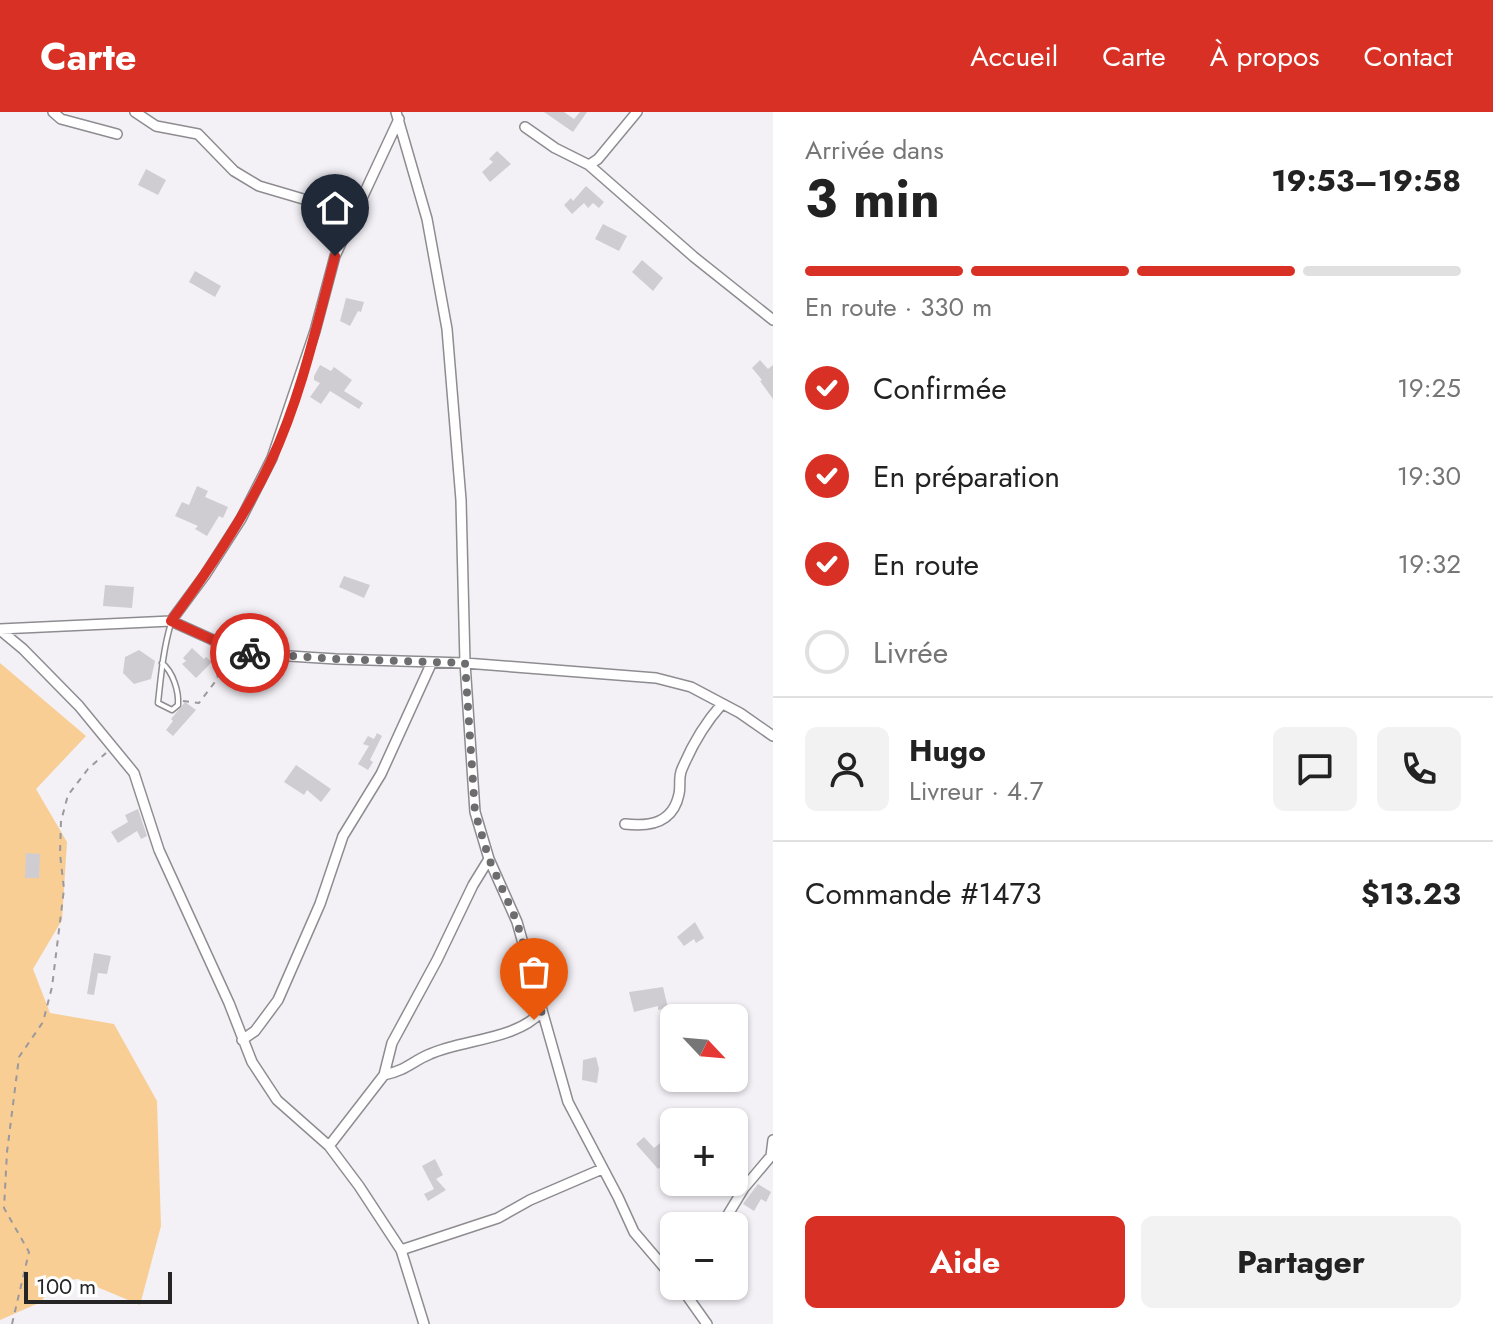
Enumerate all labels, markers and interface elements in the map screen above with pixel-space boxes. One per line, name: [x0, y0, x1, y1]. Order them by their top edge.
text: Carte: [40, 29, 137, 84]
text: Accueil: [970, 36, 1058, 77]
text: Carte: [1102, 36, 1166, 77]
text: À propos: [1210, 36, 1320, 77]
text: Contact: [1364, 36, 1453, 77]
text: Arrivée dans: [805, 131, 944, 169]
text: 19:53–19:58: [1271, 159, 1461, 202]
text: 3 min: [805, 161, 940, 237]
pin: [301, 174, 369, 256]
icon: home: [313, 186, 357, 230]
text: En route · 330 m: [805, 288, 992, 326]
icon: check: [805, 366, 849, 410]
text: Confirmée: [873, 367, 1007, 410]
text: 19:25: [1397, 369, 1461, 407]
icon: check: [805, 454, 849, 498]
text: En préparation: [873, 455, 1060, 498]
text: 19:30: [1397, 457, 1461, 495]
icon: check: [805, 542, 849, 586]
text: En route: [873, 543, 979, 586]
text: 19:32: [1398, 545, 1461, 583]
courier: [210, 613, 290, 693]
icon: bike: [228, 631, 272, 675]
text: Livrée: [873, 631, 948, 674]
button: person: [805, 727, 889, 811]
button: chat: [1273, 727, 1357, 811]
button: phone: [1377, 727, 1461, 811]
text: Hugo: [909, 729, 986, 772]
text: Livreur · 4.7: [909, 772, 1043, 810]
text: Commande #1473: [805, 872, 1042, 915]
text: $13.23: [1361, 872, 1461, 915]
pin: [500, 938, 568, 1020]
icon: bag: [512, 950, 556, 994]
north arrow: [660, 1004, 748, 1092]
map controls: [660, 1004, 748, 1300]
button: +: [660, 1108, 748, 1196]
button: −: [660, 1212, 748, 1300]
button: Aide: [805, 1216, 1125, 1308]
button: Partager: [1141, 1216, 1461, 1308]
scale bar: [24, 1268, 172, 1304]
text: 100 m: [36, 1270, 96, 1302]

